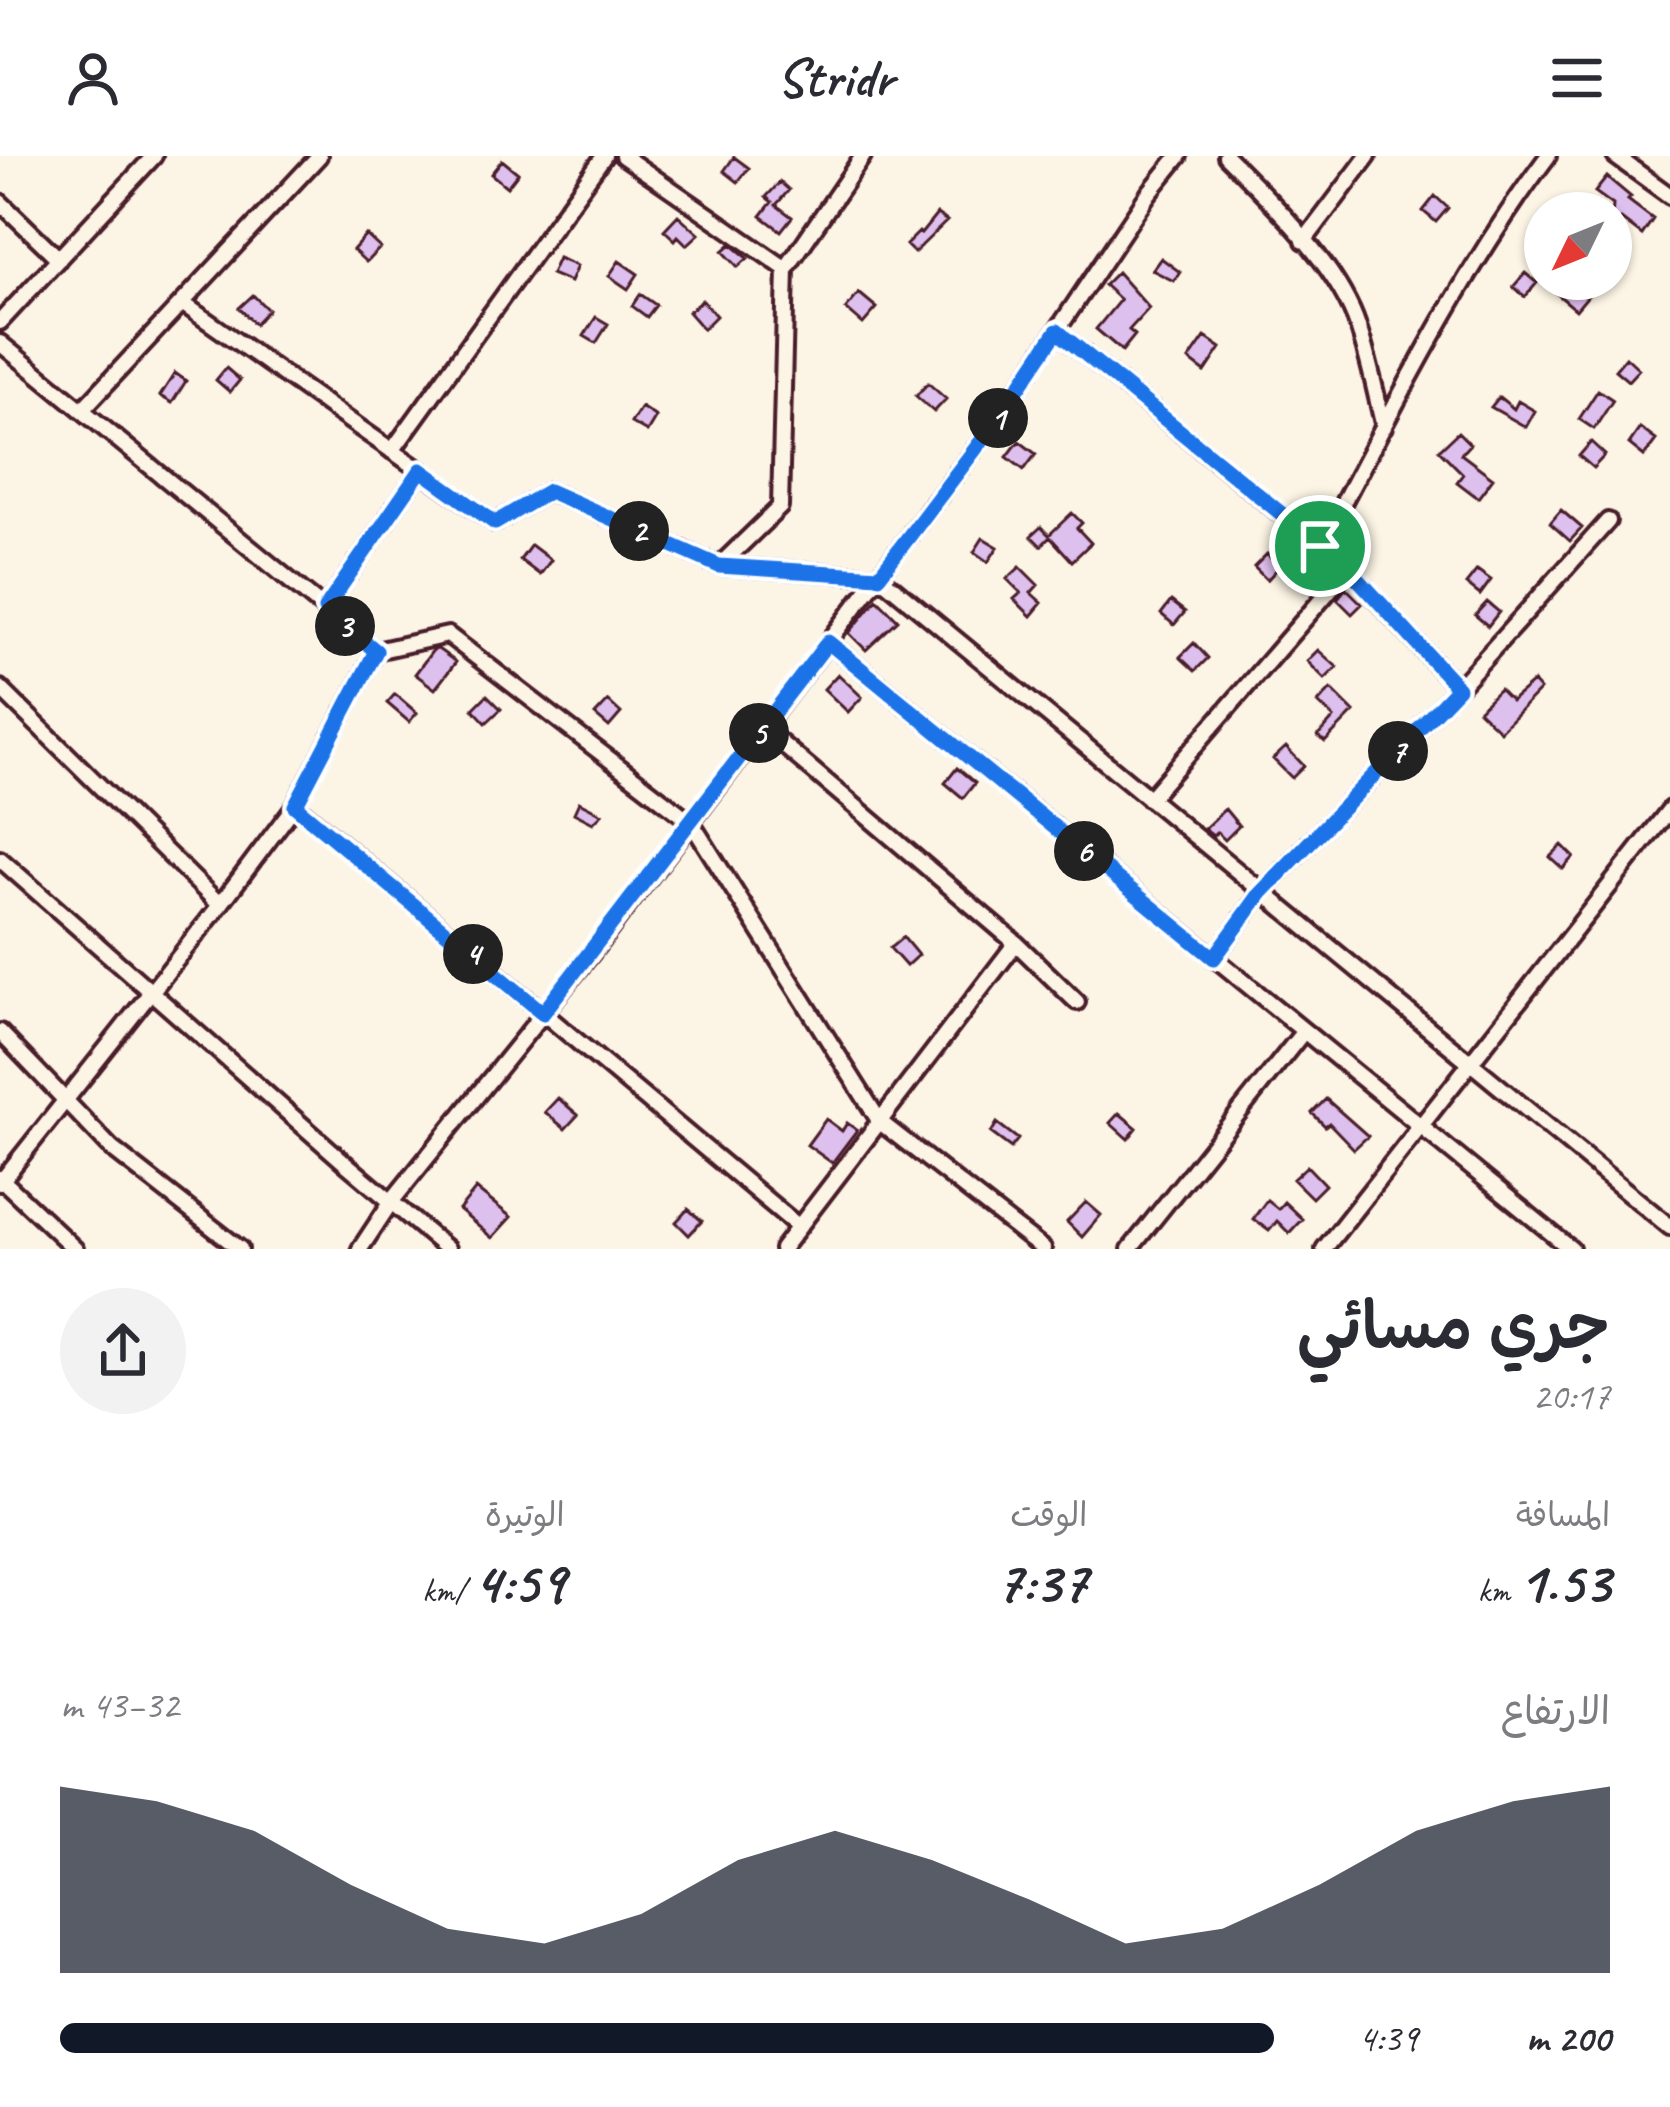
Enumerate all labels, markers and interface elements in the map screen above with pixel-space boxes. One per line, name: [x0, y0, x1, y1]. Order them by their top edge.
text: Stridr: [777, 44, 893, 112]
icon: person: [60, 45, 126, 111]
icon: menu: [1544, 45, 1610, 111]
north arrow: [1524, 192, 1632, 300]
map controls: [1524, 192, 1632, 300]
pin: 1: [968, 388, 1028, 448]
text: 1: [991, 397, 1005, 439]
pin: [1269, 495, 1371, 597]
pin: 2: [609, 501, 669, 561]
text: 2: [632, 510, 646, 552]
icon: arrive: [1287, 513, 1353, 579]
pin: 3: [315, 596, 375, 656]
text: 3: [338, 605, 352, 647]
pin: 5: [729, 703, 789, 763]
text: 5: [752, 712, 766, 754]
pin: 7: [1368, 721, 1428, 781]
text: 7: [1391, 730, 1405, 772]
pin: 6: [1054, 821, 1114, 881]
text: 6: [1076, 830, 1092, 872]
pin: 4: [443, 924, 503, 984]
text: 4: [466, 933, 480, 975]
text: جري مسائي: [1297, 1285, 1610, 1368]
button: share: [60, 1288, 186, 1414]
text: 20:17: [1532, 1372, 1610, 1421]
text: الوتيرة: [485, 1494, 565, 1536]
text: الوقت: [1010, 1494, 1087, 1536]
text: المسافة: [1516, 1494, 1610, 1536]
text: 4:59: [473, 1544, 565, 1620]
text: 7:37: [995, 1544, 1087, 1620]
text: 1.53: [1518, 1544, 1610, 1620]
text: /km: [422, 1570, 473, 1612]
text: km: [1478, 1570, 1518, 1612]
text: 32–43 m: [60, 1681, 179, 1730]
text: الارتفاع: [1501, 1687, 1610, 1736]
text: 4:39: [1358, 2014, 1418, 2063]
text: 200 m: [1526, 2014, 1610, 2063]

